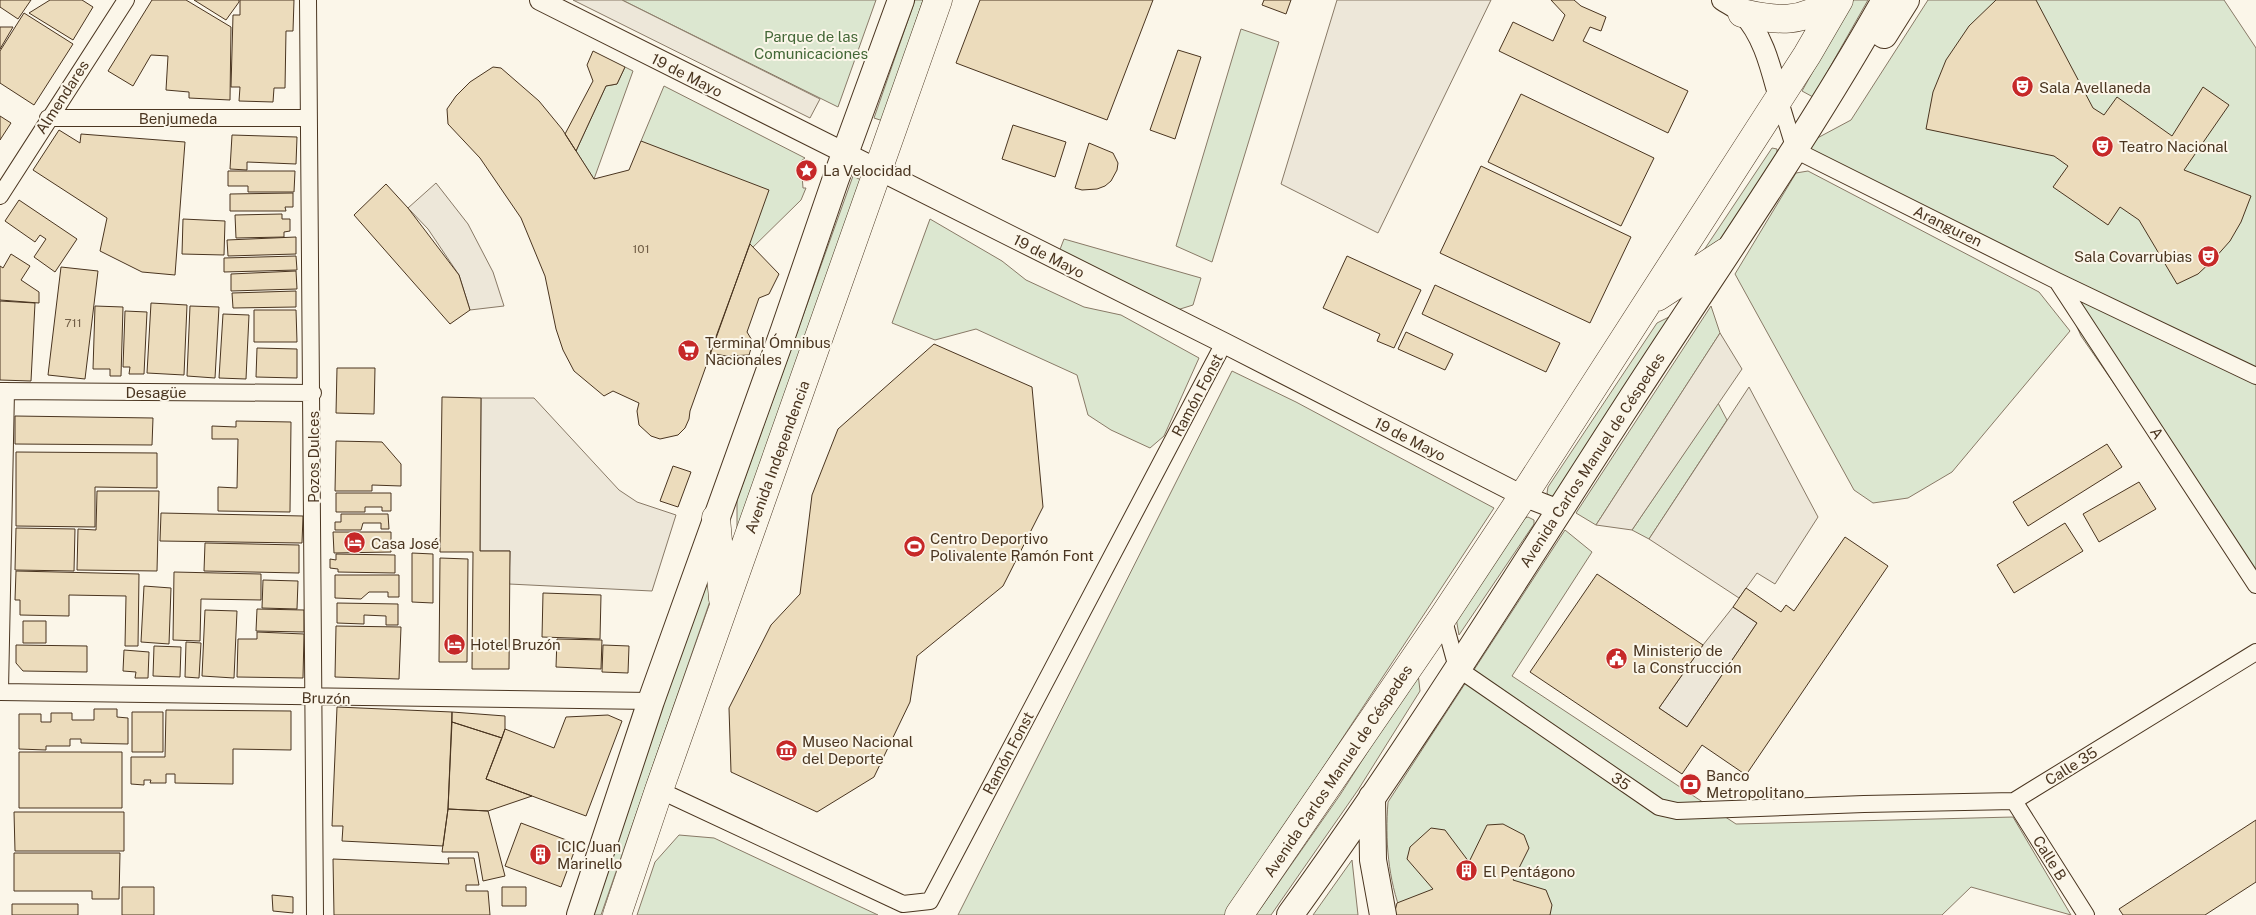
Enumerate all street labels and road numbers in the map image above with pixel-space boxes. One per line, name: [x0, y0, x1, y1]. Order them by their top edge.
street label: 19 de Mayo: [649, 50, 725, 100]
street label: Almendares: [32, 57, 92, 137]
street label: Benjumeda: [139, 110, 217, 127]
street label: Aranguren: [1911, 202, 1985, 250]
street label: 19 de Mayo: [1011, 231, 1087, 281]
street label: Avenida Carlos Manuel de Céspedes: [1516, 350, 1668, 570]
street label: Ramón Fonst: [1168, 351, 1226, 439]
street label: Avenida Independencia: [741, 378, 813, 536]
street label: Desagüe: [125, 384, 187, 401]
street label: Pozos Dulces: [305, 411, 322, 503]
street label: 19 de Mayo: [1372, 414, 1448, 464]
street label: A: [2147, 424, 2167, 442]
street label: Avenida Carlos Manuel de Céspedes: [1260, 662, 1416, 880]
street label: Bruzón: [301, 689, 351, 707]
street label: Ramón Fonst: [979, 709, 1037, 797]
street label: Calle 35: [2042, 743, 2100, 789]
street label: 35: [1608, 769, 1634, 793]
street label: Calle B: [2030, 833, 2070, 883]

